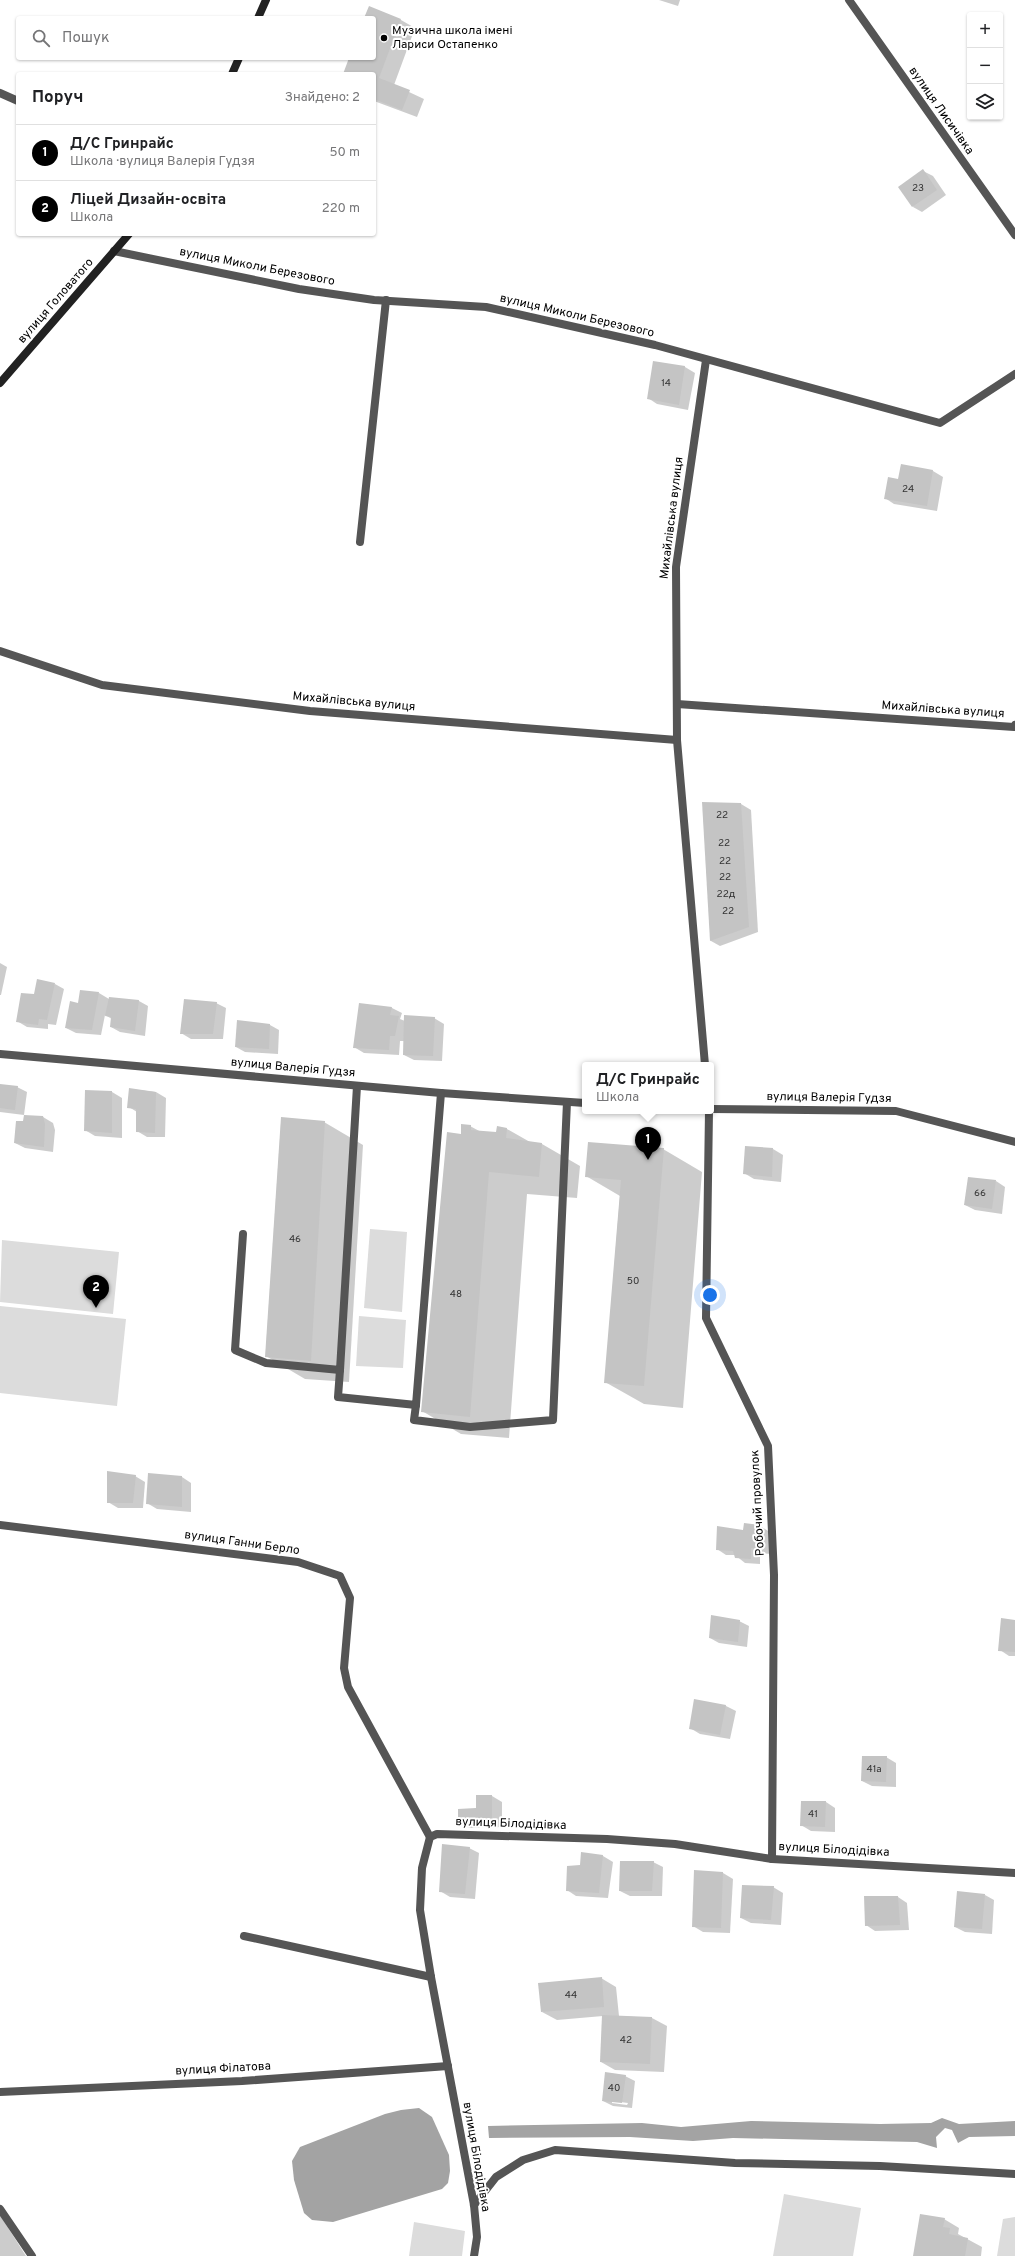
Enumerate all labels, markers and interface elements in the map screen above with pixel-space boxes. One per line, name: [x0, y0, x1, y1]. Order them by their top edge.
map controls: [967, 12, 1003, 120]
button: +: [967, 12, 1003, 48]
search box: [16, 16, 376, 60]
place label: Музична школа імені Лариси Остапенко: [392, 23, 512, 53]
icon: search: [30, 27, 52, 49]
text: Пошук: [62, 29, 110, 48]
marker: Музична школа імені Лариси Остапенко: [379, 33, 389, 43]
button: −: [967, 48, 1003, 84]
street label: вулиця Лисичівка: [905, 64, 977, 158]
button: layers: [967, 84, 1003, 120]
text: Поруч: [32, 87, 84, 109]
text: Знайдено: 2: [285, 90, 360, 106]
text: Д/С Гринрайс: [70, 135, 174, 154]
text: 1: [42, 145, 48, 161]
text: 50 m: [330, 145, 360, 161]
text: Школа · вулиця Валерія Гудзя: [70, 154, 255, 170]
house number: 23: [912, 182, 924, 195]
text: Ліцей Дизайн-освіта: [70, 191, 226, 210]
text: 2: [41, 201, 49, 217]
text: 220 m: [322, 201, 360, 217]
text: Школа: [70, 210, 113, 226]
street label: вулиця Миколи Березового: [178, 244, 336, 290]
street label: вулиця Головатого: [15, 255, 98, 347]
street label: вулиця Миколи Березового: [498, 290, 656, 342]
house number: 14: [661, 377, 671, 390]
street label: Михайлівська вулиця: [657, 456, 687, 580]
house number: 24: [902, 483, 914, 496]
street label: Михайлівська вулиця: [292, 689, 416, 715]
street label: Михайлівська вулиця: [881, 698, 1005, 722]
house number: 22: [716, 809, 728, 822]
house number: 22: [718, 837, 730, 850]
house number: 22: [719, 855, 731, 868]
house number: 22: [719, 871, 731, 884]
house number: 22д: [717, 888, 736, 901]
house number: 22: [722, 905, 734, 918]
street label: вулиця Валерія Гудзя: [230, 1055, 356, 1081]
popup: [582, 1062, 714, 1114]
text: Д/С Гринрайс: [596, 1071, 700, 1090]
street label: вулиця Валерія Гудзя: [766, 1089, 892, 1107]
text: Школа: [596, 1090, 639, 1106]
pin: 1: [635, 1127, 661, 1160]
house number: 66: [974, 1187, 986, 1200]
house number: 46: [289, 1233, 301, 1246]
pin: 2: [83, 1275, 109, 1308]
house number: 50: [627, 1275, 639, 1288]
your location: [700, 1285, 720, 1305]
house number: 48: [450, 1288, 462, 1301]
street label: Робочий провулок: [747, 1449, 769, 1557]
street label: вулиця Ганни Берло: [183, 1527, 301, 1559]
house number: 41а: [867, 1763, 881, 1776]
house number: 41: [808, 1808, 818, 1821]
street label: вулиця Білодідівка: [455, 1814, 567, 1834]
street label: вулиця Білодідівка: [778, 1839, 890, 1861]
house number: 44: [565, 1989, 577, 2002]
house number: 42: [620, 2034, 632, 2047]
street label: вулиця Філатова: [175, 2059, 271, 2079]
house number: 40: [608, 2082, 620, 2095]
street label: вулиця Білодідівка: [458, 2101, 494, 2213]

